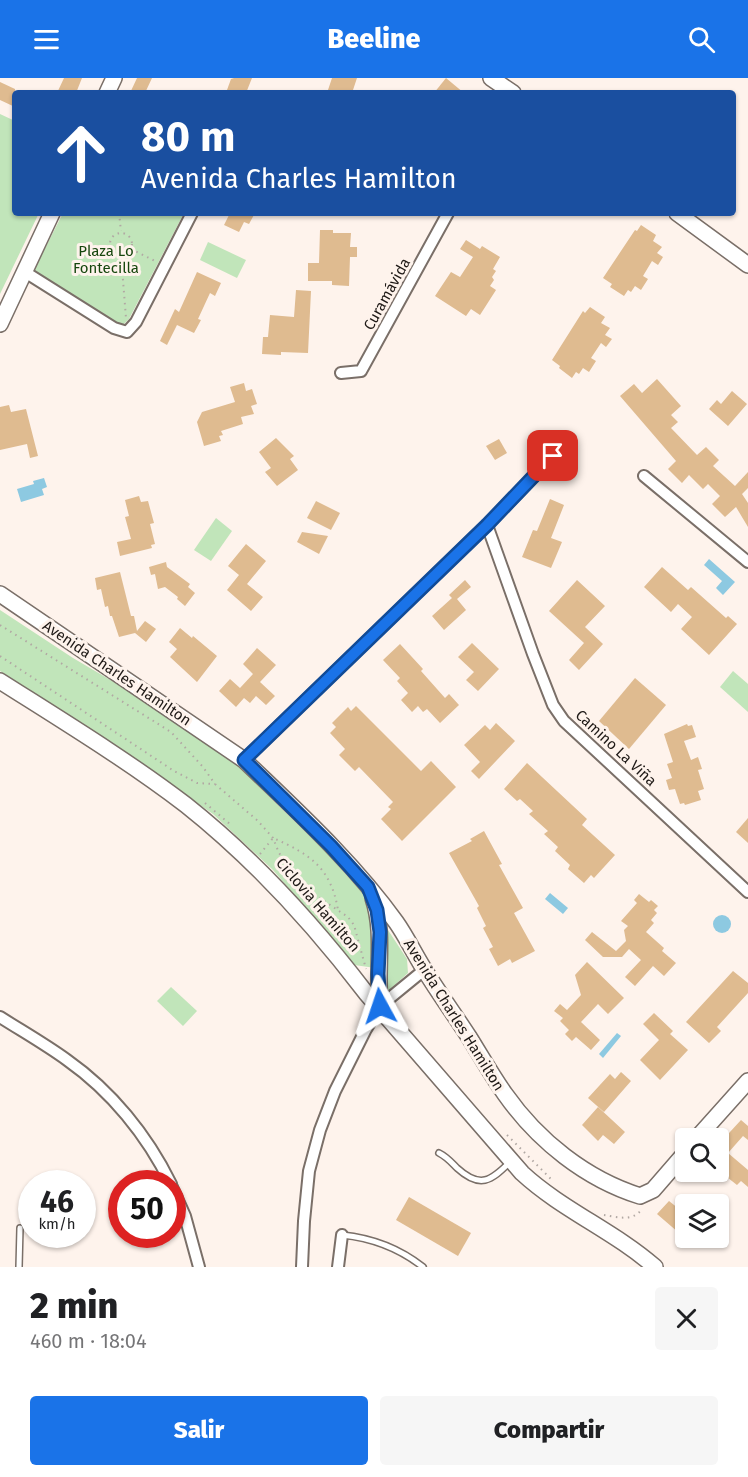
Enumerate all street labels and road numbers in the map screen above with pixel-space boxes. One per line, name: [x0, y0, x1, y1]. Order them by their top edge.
street label: Curamávida: [360, 255, 414, 333]
street label: Avenida Charles Hamilton: [39, 617, 195, 729]
street label: Camino La Viña: [572, 706, 660, 790]
street label: Ciclovia Hamilton: [272, 854, 364, 956]
street label: Avenida Charles Hamilton: [400, 936, 508, 1094]

